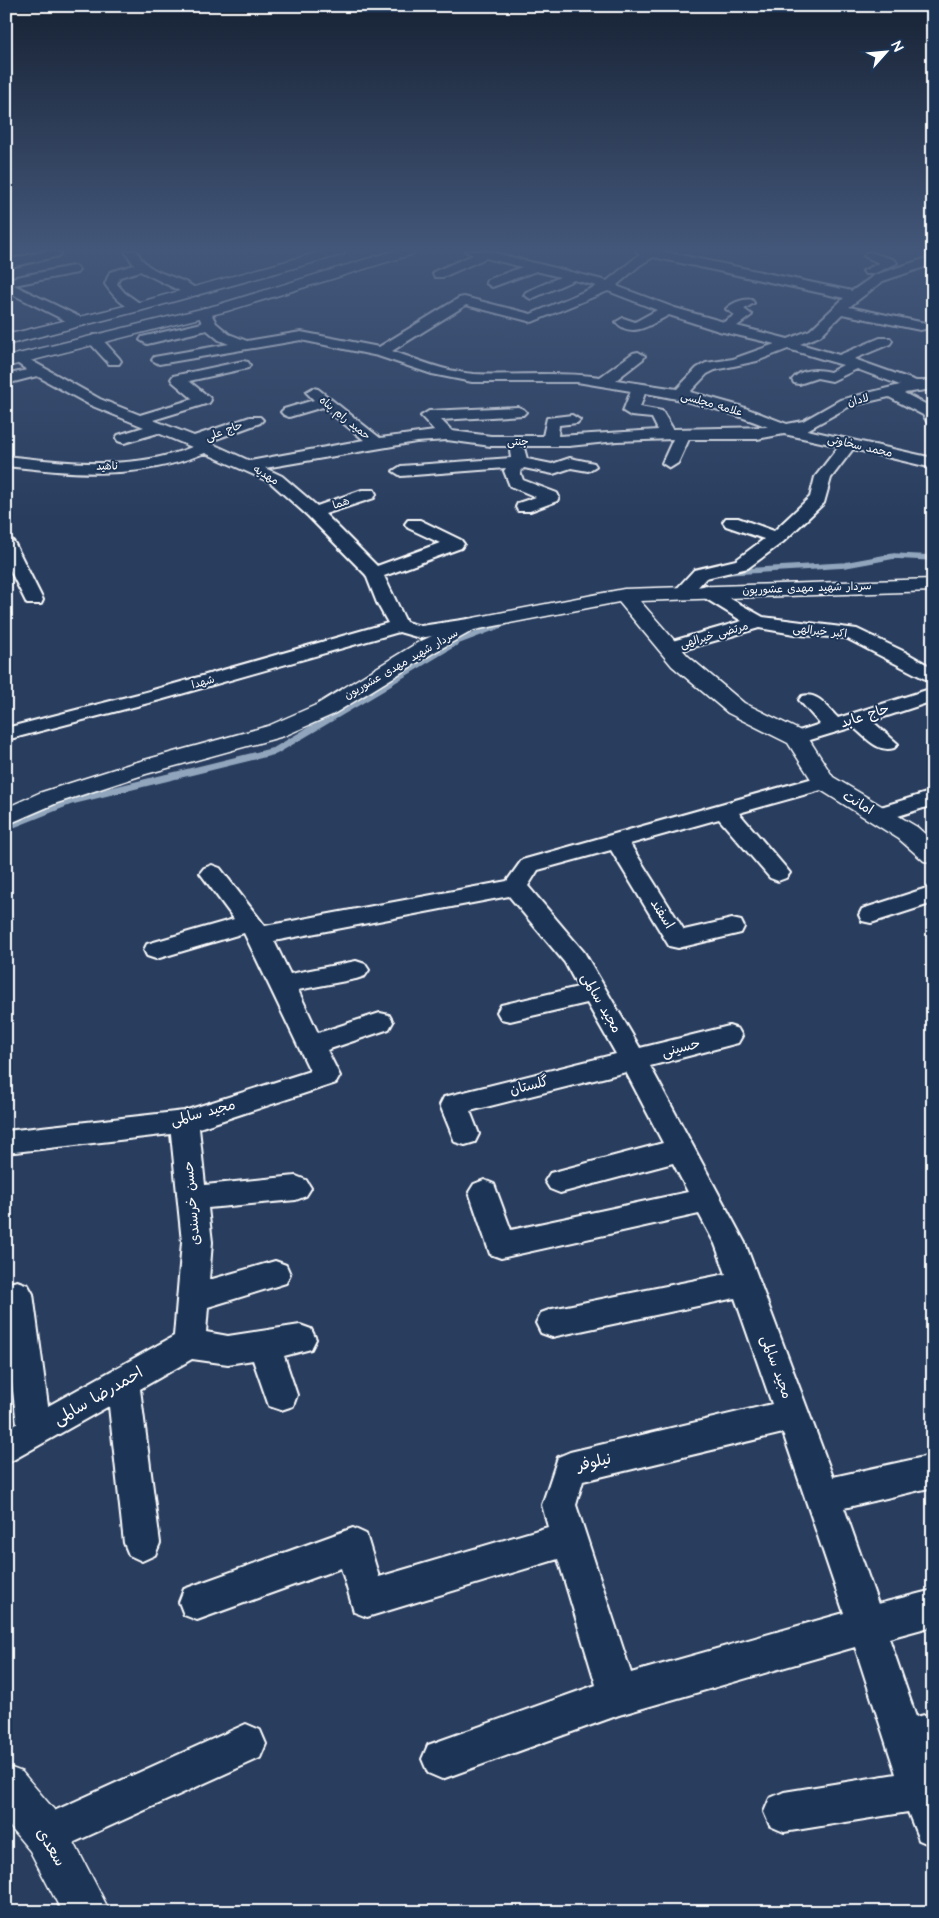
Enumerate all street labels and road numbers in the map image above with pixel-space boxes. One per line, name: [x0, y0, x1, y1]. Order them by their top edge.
street label: علامه مجلسی: [679, 388, 745, 420]
street label: لادان: [846, 390, 870, 410]
street label: حمید رام پناه: [316, 393, 374, 444]
street label: حاج علی: [203, 417, 245, 445]
street label: محمد سخاوتی: [826, 431, 894, 461]
street label: جنتی: [507, 434, 529, 449]
street label: ناهید: [96, 458, 118, 474]
street label: مهدیه: [250, 462, 282, 488]
street label: هما: [331, 493, 351, 513]
street label: سردار شهید مهدی عشوریون: [742, 578, 872, 598]
street label: مرتضی خیرالهی: [678, 618, 750, 652]
street label: اکبر خیرالهی: [792, 621, 848, 641]
street label: سردار شهید مهدی عشوریون: [341, 625, 461, 703]
street label: شهدا: [190, 672, 216, 692]
street label: حاج عابد: [838, 699, 892, 733]
street label: امانت: [839, 786, 877, 820]
street label: اسفند: [645, 895, 679, 933]
street label: مجید سالمی: [576, 969, 626, 1037]
street label: حسینی: [660, 1034, 702, 1062]
street label: گلستان: [508, 1072, 550, 1100]
street label: مجید سالمی: [168, 1095, 238, 1131]
street label: حسن خرسندی: [178, 1160, 206, 1246]
street label: مجید سالمی: [755, 1332, 797, 1402]
street label: احمدرضا سالمی: [49, 1361, 147, 1431]
street label: نیلوفر: [573, 1447, 613, 1477]
street label: سعدی: [31, 1823, 71, 1871]

